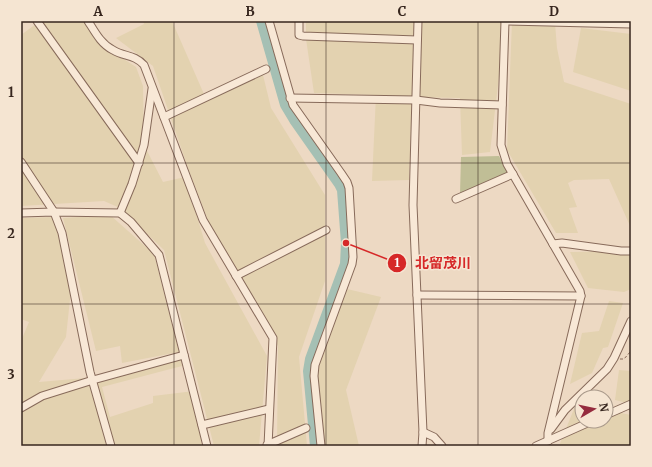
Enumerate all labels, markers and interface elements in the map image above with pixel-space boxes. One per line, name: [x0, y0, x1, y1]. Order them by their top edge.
text: A: [92, 3, 103, 20]
text: B: [245, 3, 255, 20]
text: C: [398, 3, 407, 20]
text: D: [549, 3, 559, 20]
text: 1: [8, 84, 14, 101]
text: 2: [7, 225, 15, 242]
callout: 北留茂川: [387, 250, 479, 276]
text: 北留茂川: [415, 254, 471, 272]
text: 1: [394, 255, 400, 270]
text: 3: [7, 366, 15, 383]
north arrow: [574, 389, 614, 429]
text: N: [596, 402, 612, 413]

